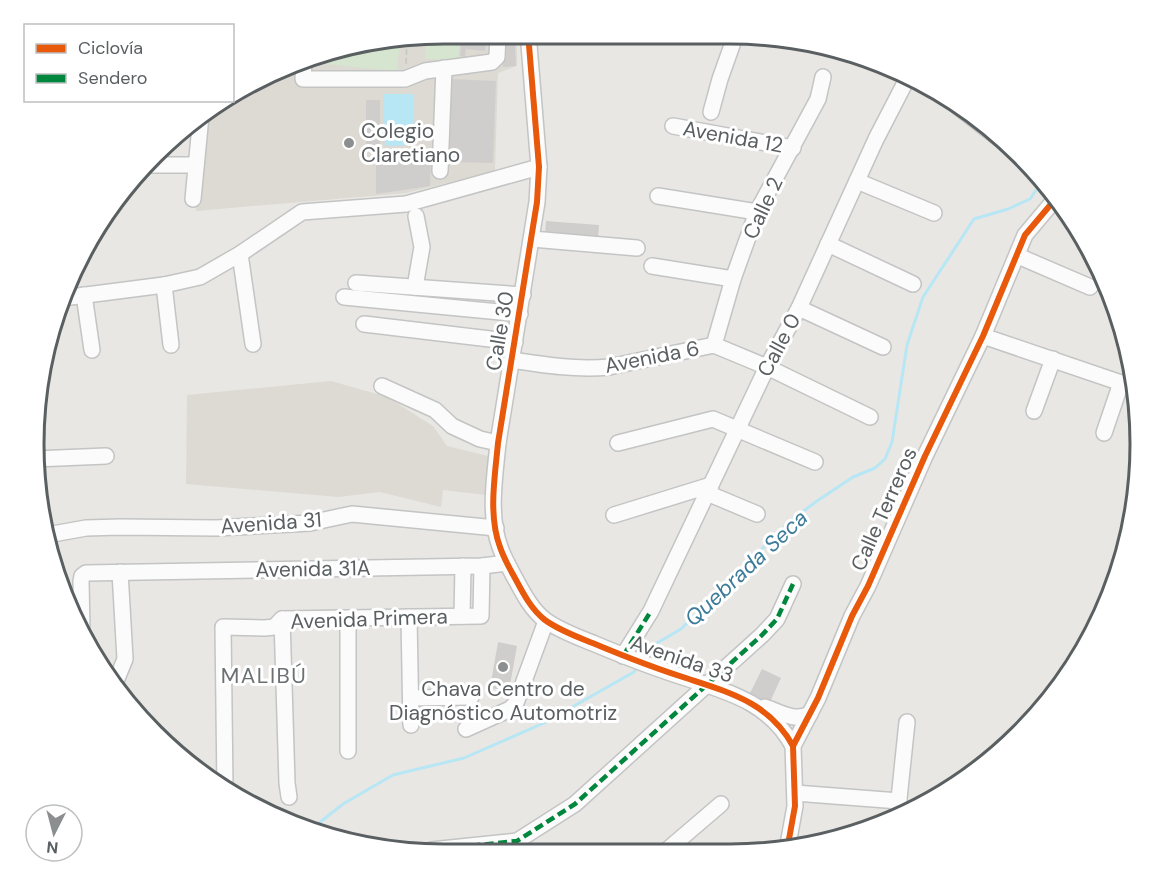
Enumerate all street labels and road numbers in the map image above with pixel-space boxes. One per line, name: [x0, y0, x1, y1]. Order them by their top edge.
street label: Avenida 12: [681, 114, 785, 160]
street label: Calle 2: [736, 172, 790, 244]
street label: Calle 30: [479, 289, 521, 373]
street label: Calle 0: [751, 309, 807, 381]
street label: Avenida 6: [602, 334, 702, 380]
street label: Calle Terreros: [844, 443, 924, 575]
street label: Avenida 31: [220, 506, 322, 540]
street label: Avenida 31A: [255, 554, 371, 584]
street label: Avenida Primera: [290, 602, 448, 636]
street label: Avenida 33: [627, 628, 737, 690]

